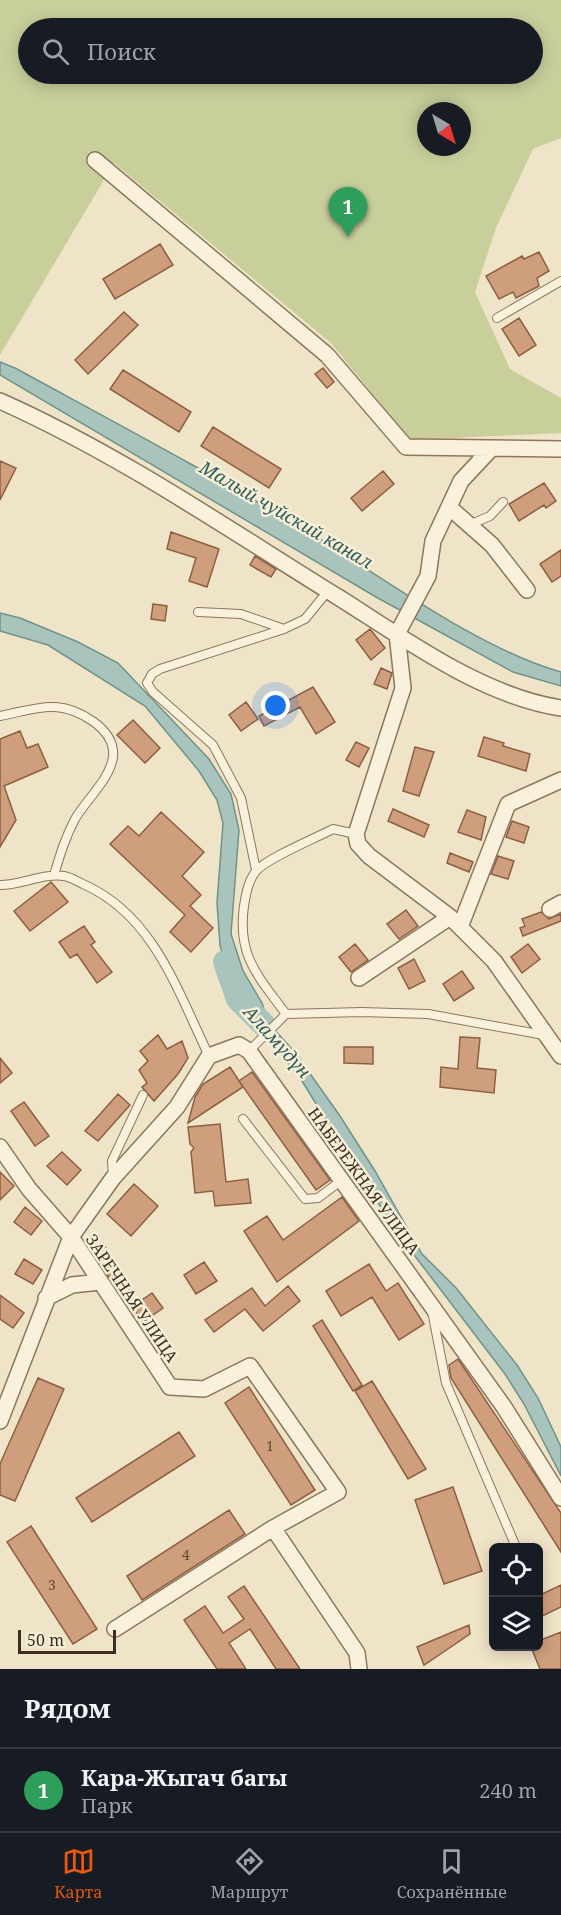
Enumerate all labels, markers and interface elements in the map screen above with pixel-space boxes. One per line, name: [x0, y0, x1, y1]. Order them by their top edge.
search box: [18, 18, 543, 84]
icon: search: [39, 35, 72, 68]
text: Поиск: [87, 36, 156, 66]
north arrow: [417, 102, 471, 156]
pin: 1: [328, 188, 368, 237]
water label: Малый чуйский канал: [195, 454, 378, 574]
your location: [261, 691, 290, 720]
water label: Аламүдүн: [238, 999, 317, 1083]
street label: НАБЕРЕЖНАЯ УЛИЦА: [303, 1103, 425, 1260]
street label: ЗАРЕЧНАЯ УЛИЦА: [81, 1230, 184, 1367]
house number: 1: [266, 1436, 274, 1455]
map controls: [489, 1543, 543, 1651]
button: locate: [489, 1543, 543, 1597]
house number: 4: [182, 1545, 190, 1564]
house number: 3: [48, 1575, 56, 1594]
button: layers: [489, 1597, 543, 1651]
scale bar: [18, 1627, 116, 1654]
text: 50 m: [27, 1629, 64, 1651]
text: Рядом: [24, 1690, 111, 1726]
text: Кара-Жыгач багы: [81, 1762, 287, 1792]
text: 1: [38, 1777, 49, 1804]
text: 240 m: [479, 1777, 537, 1804]
text: Парк: [81, 1792, 133, 1819]
tab: Карта: [54, 1845, 102, 1903]
tab: Маршрут: [211, 1845, 288, 1903]
tab: Сохранённые: [397, 1845, 507, 1903]

